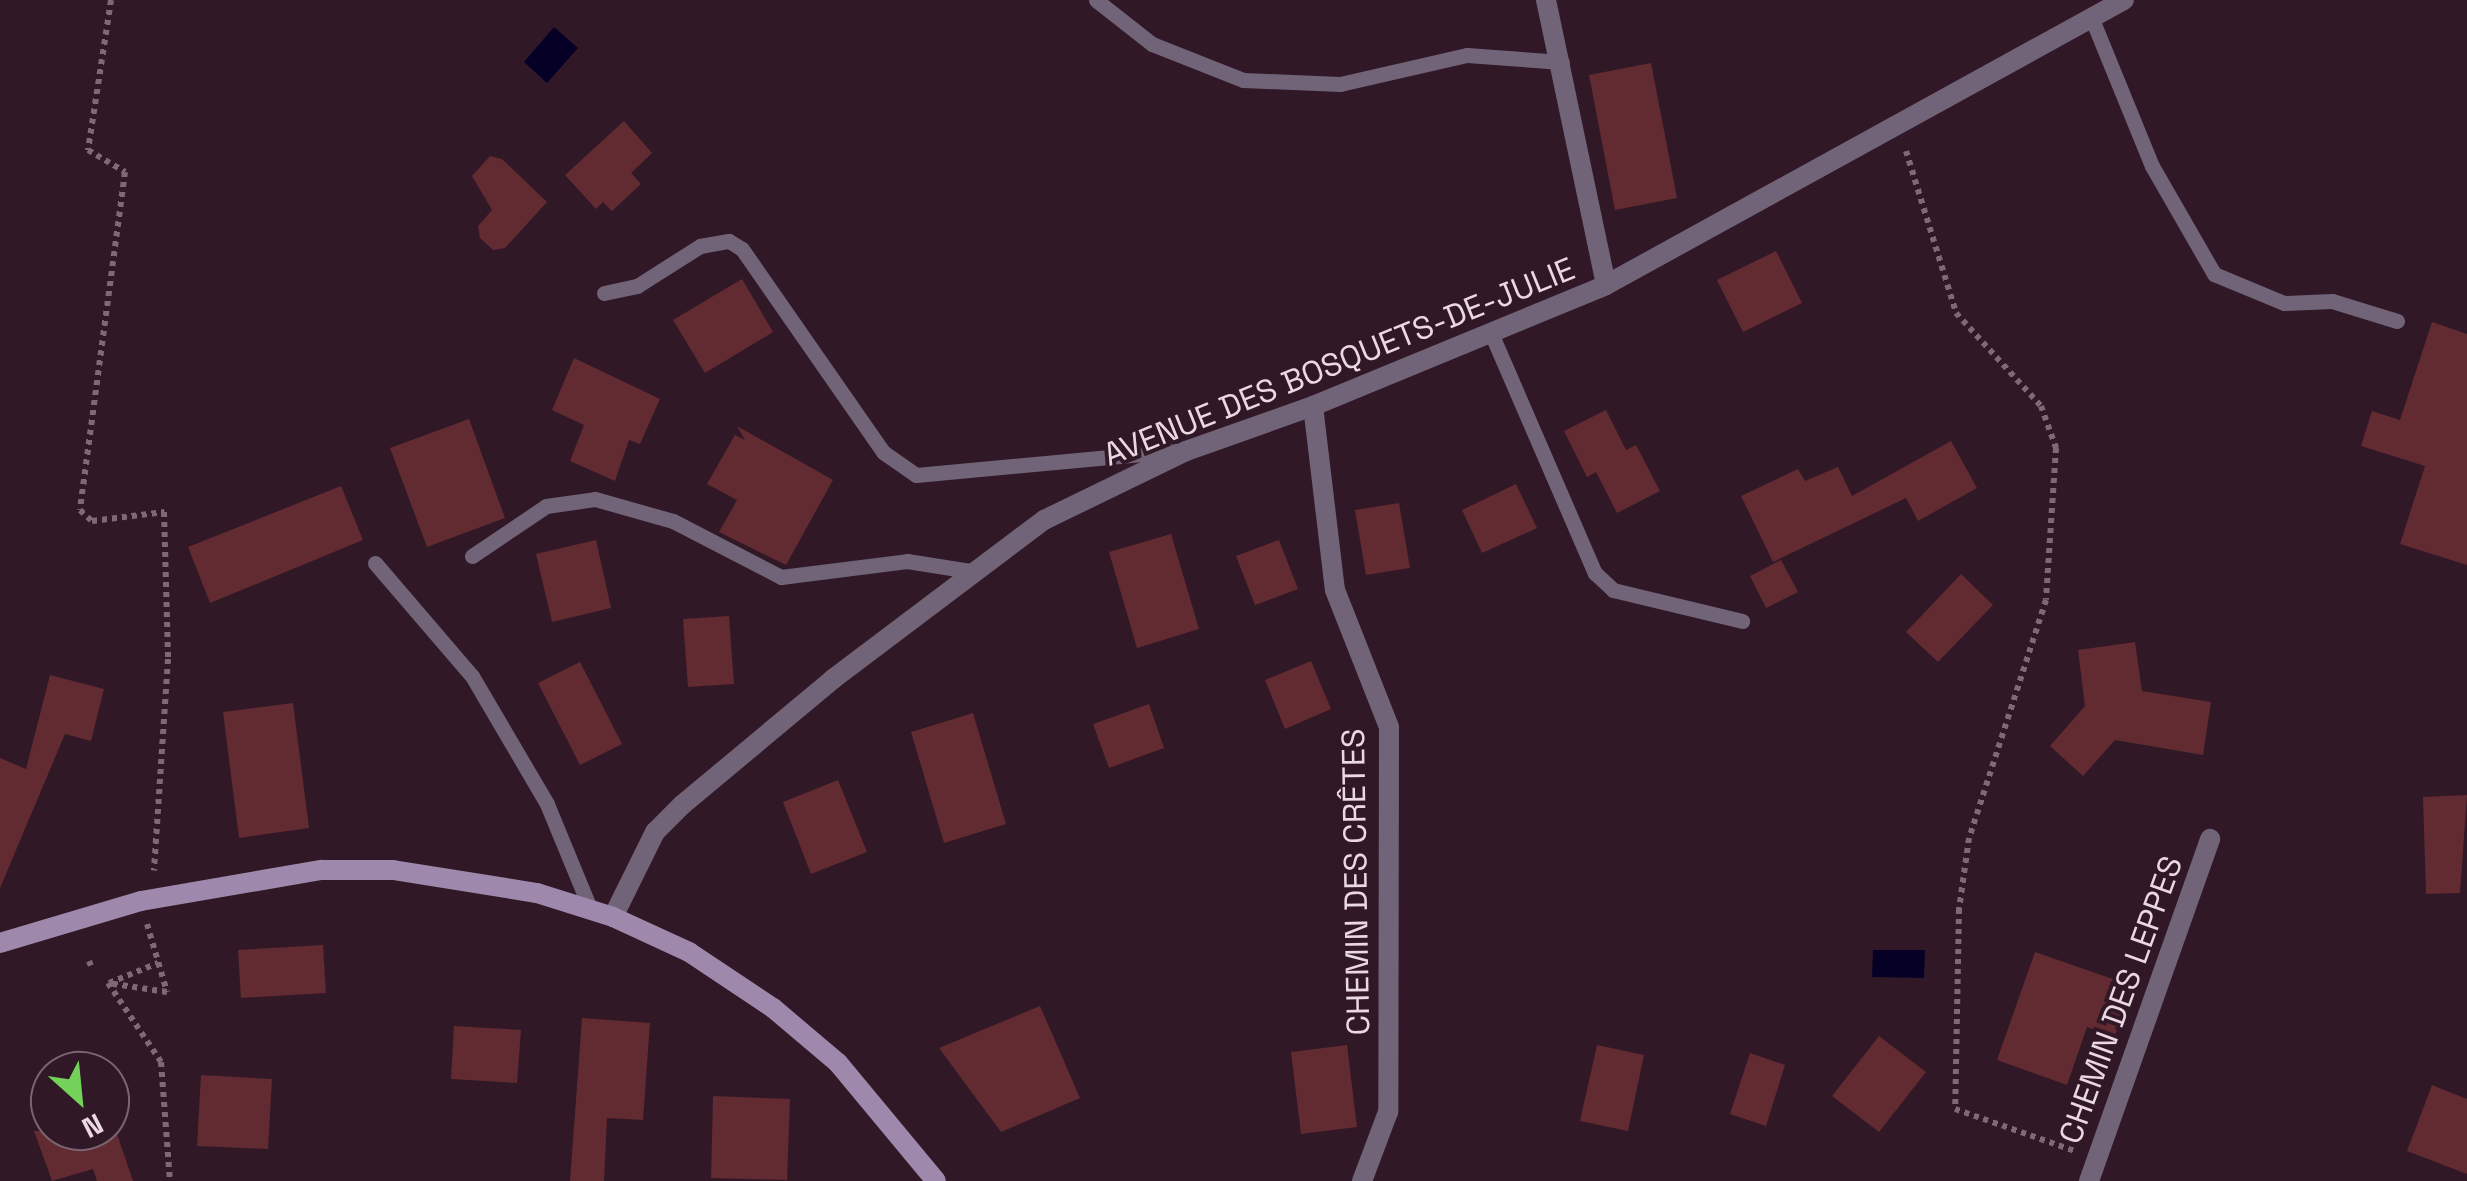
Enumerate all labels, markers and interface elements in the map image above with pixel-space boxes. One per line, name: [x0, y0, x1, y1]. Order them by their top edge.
street label: AVENUE DES BOSQUETS-DE-JULIE: [1098, 250, 1580, 474]
street label: CHEMIN DES CRÊTES: [1334, 728, 1378, 1036]
street label: CHEMIN DES LEPPES: [2051, 851, 2191, 1149]
north arrow: [30, 1051, 130, 1151]
text: N: [76, 1106, 109, 1146]

